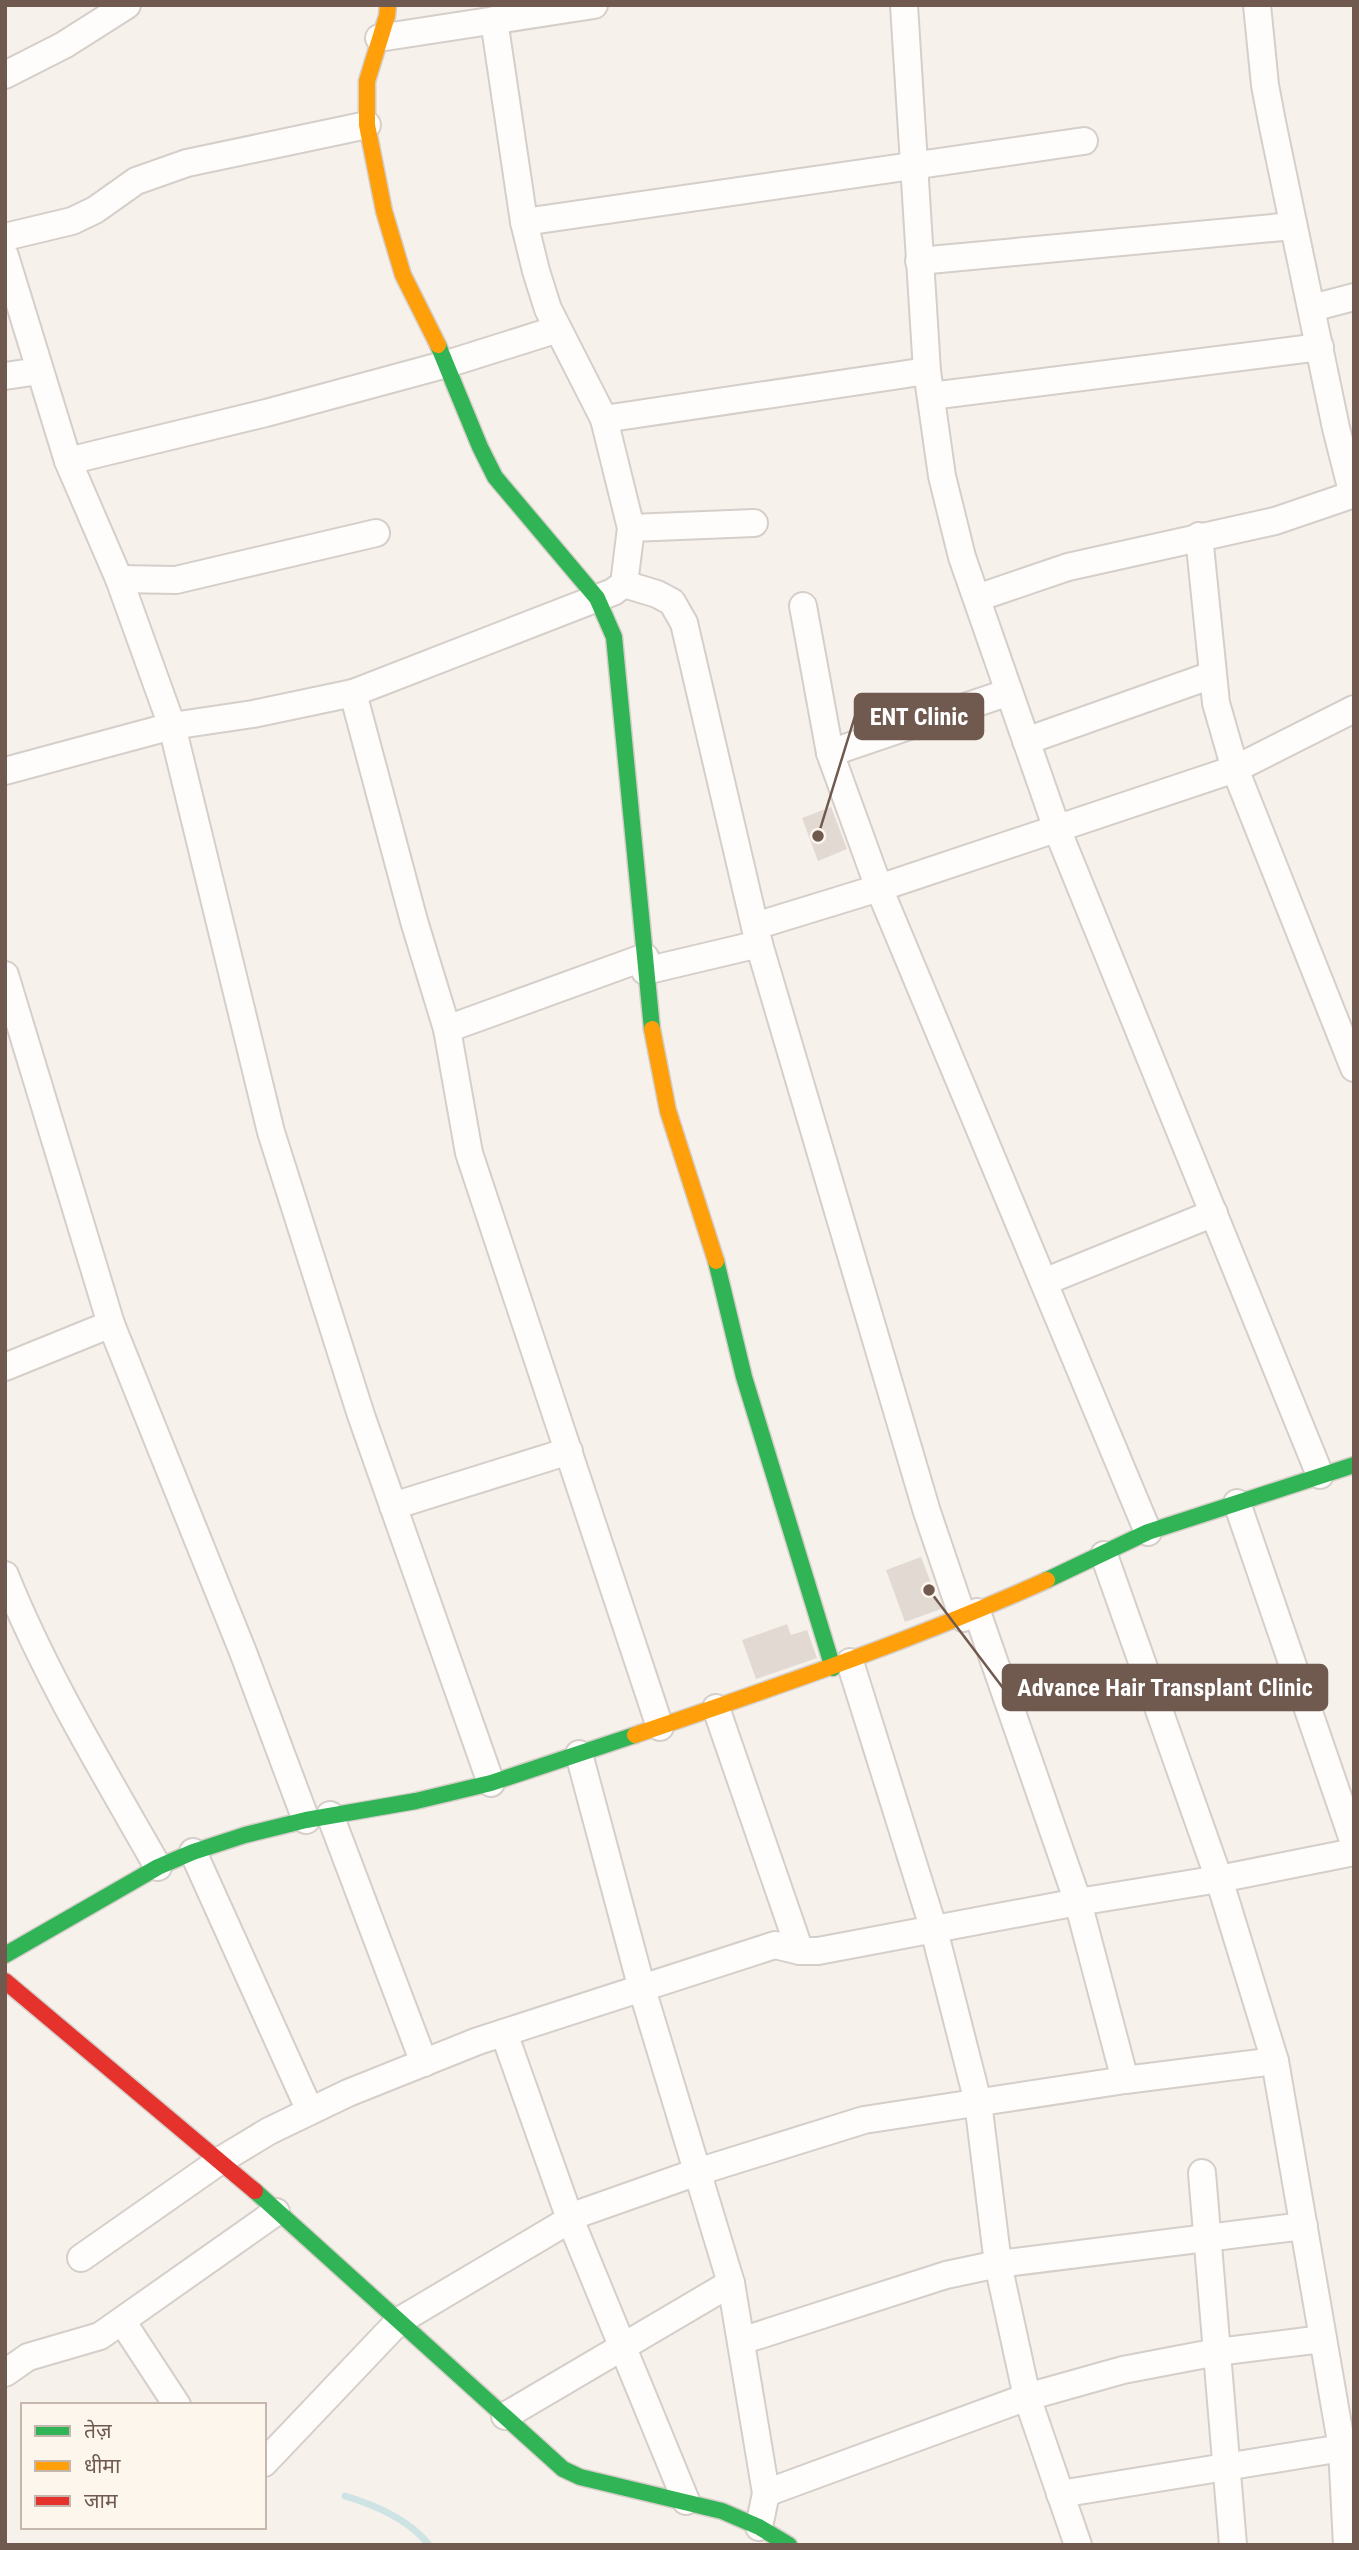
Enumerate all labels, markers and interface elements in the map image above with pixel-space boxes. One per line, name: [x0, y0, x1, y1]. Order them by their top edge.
callout: ENT Clinic: [855, 694, 983, 739]
text: ENT Clinic: [870, 703, 968, 731]
callout: Advance Hair Transplant Clinic: [1003, 1665, 1327, 1710]
text: Advance Hair Transplant Clinic: [1017, 1674, 1313, 1702]
legend: [21, 2403, 266, 2529]
text: तेज़: [84, 2419, 112, 2443]
text: धीमा: [84, 2454, 121, 2478]
text: जाम: [84, 2489, 118, 2513]

